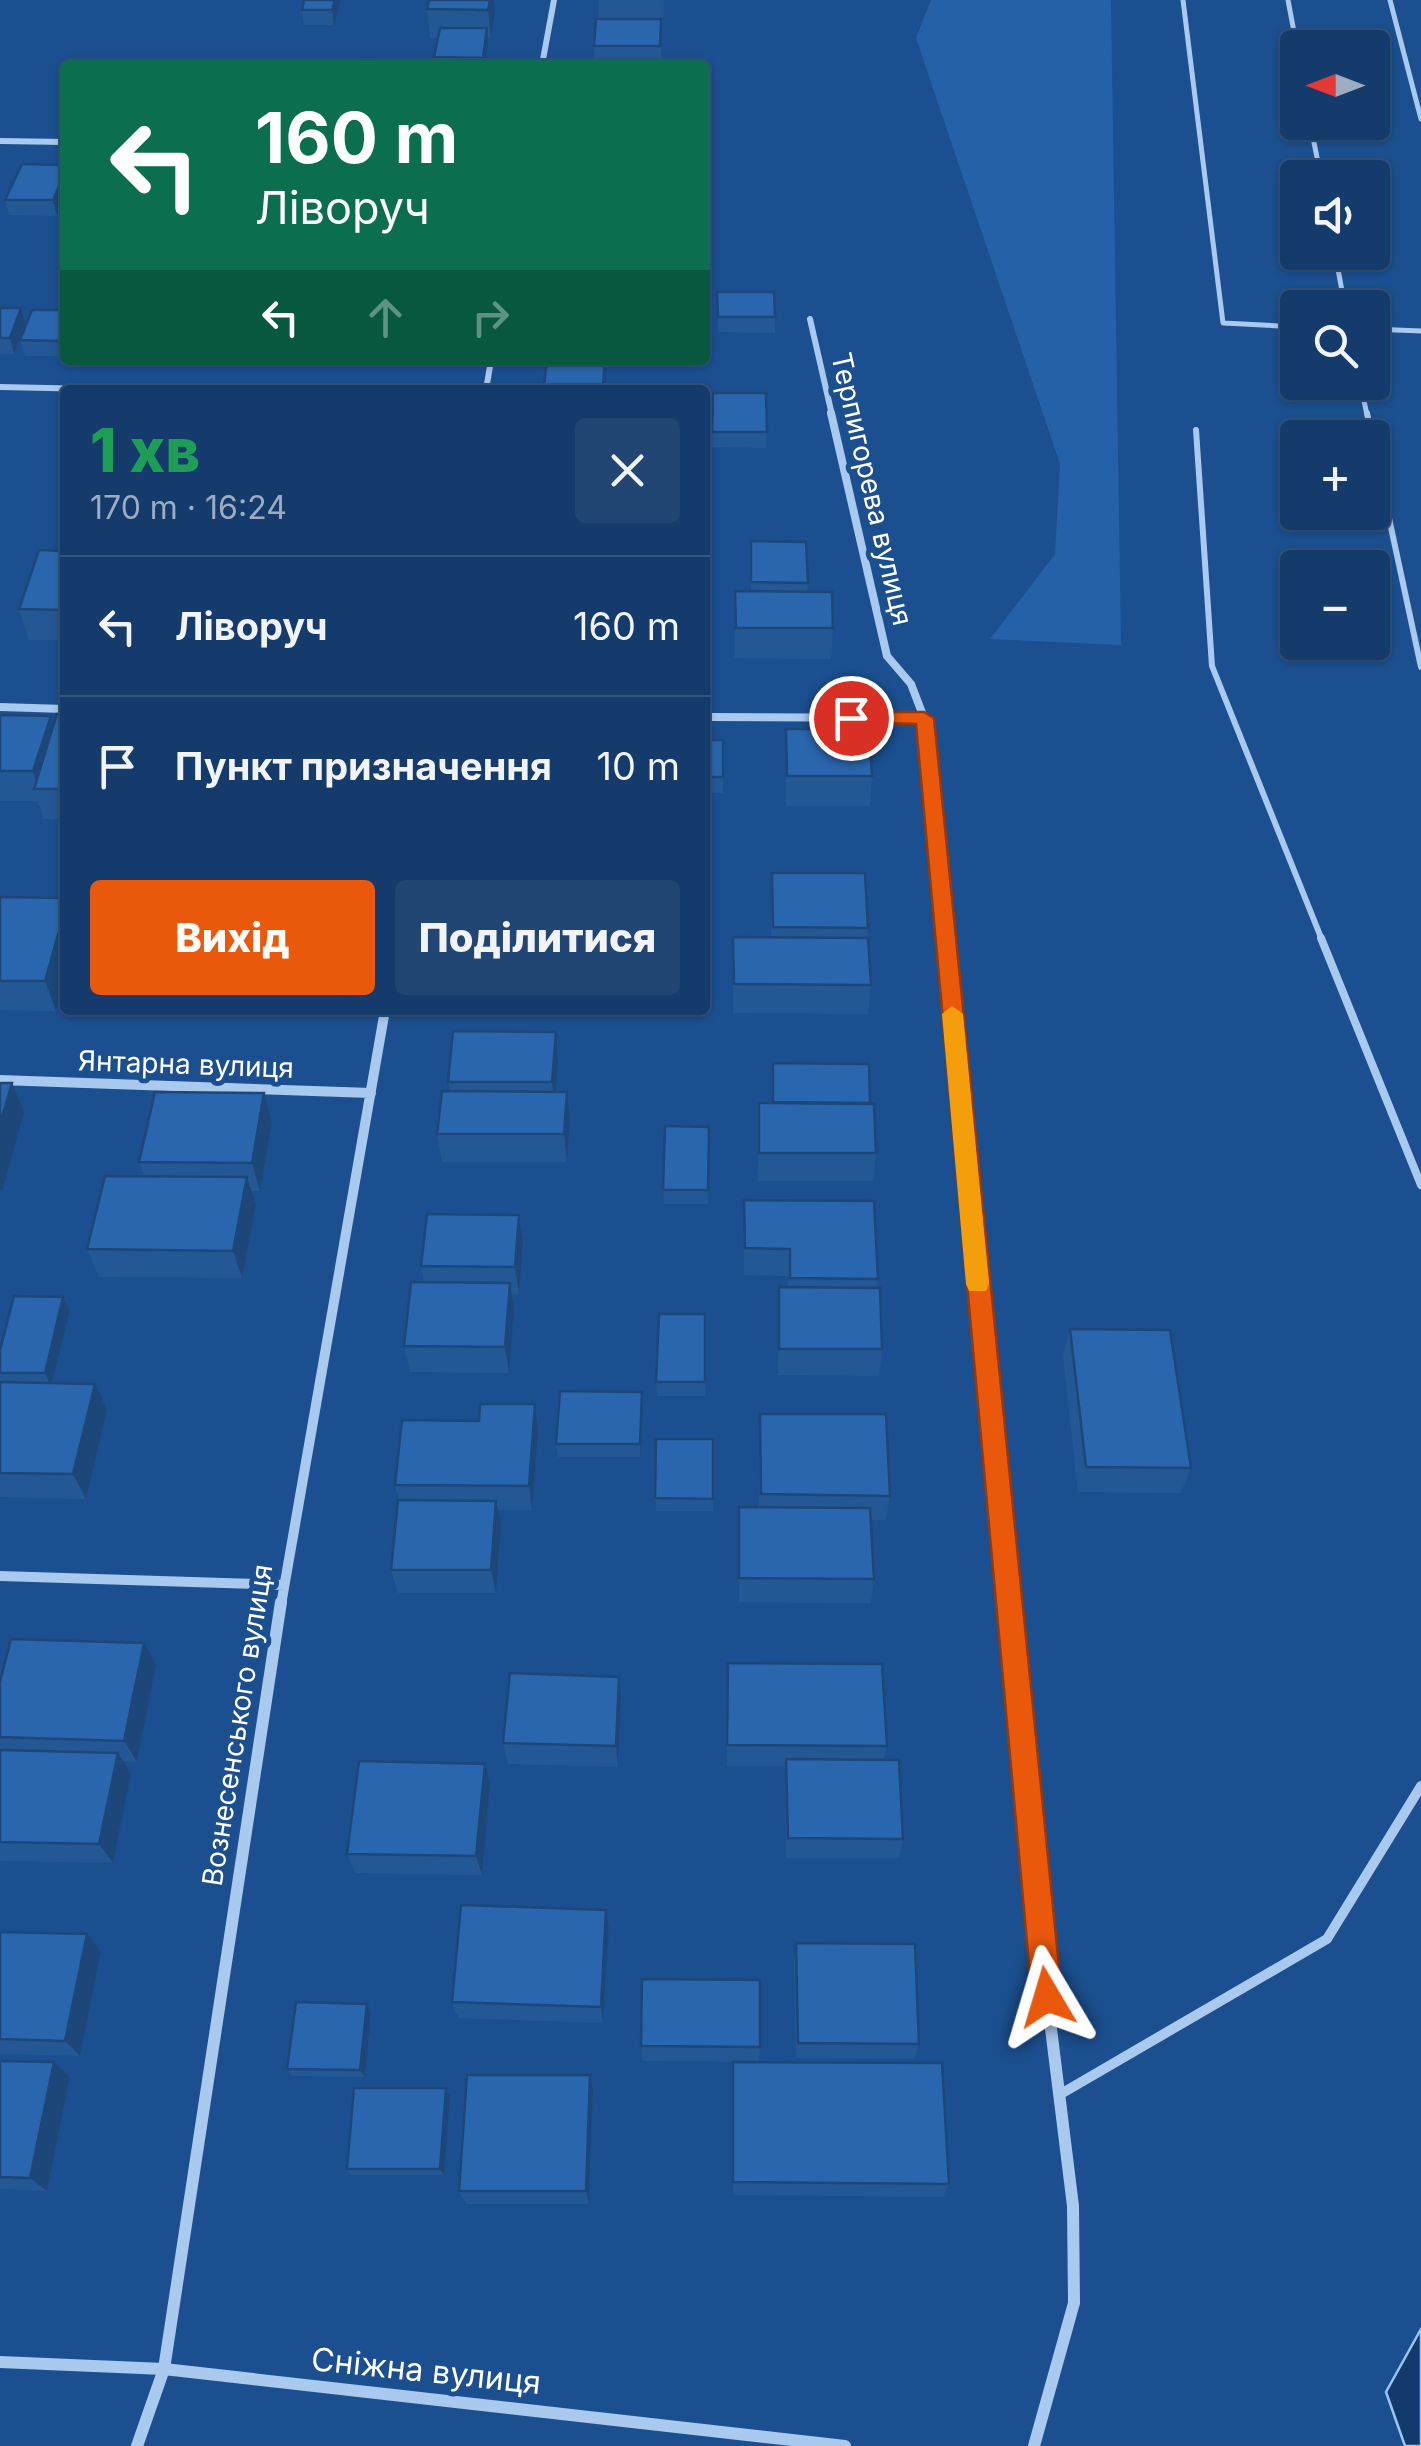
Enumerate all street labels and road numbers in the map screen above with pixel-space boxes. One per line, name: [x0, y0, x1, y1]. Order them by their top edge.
street label: Терпигорева вулиця: [824, 349, 920, 629]
street label: Янтарна вулиця: [78, 1043, 294, 1085]
street label: Вознесенського вулиця: [195, 1562, 279, 1888]
street label: Сніжна вулиця: [309, 2339, 543, 2402]

